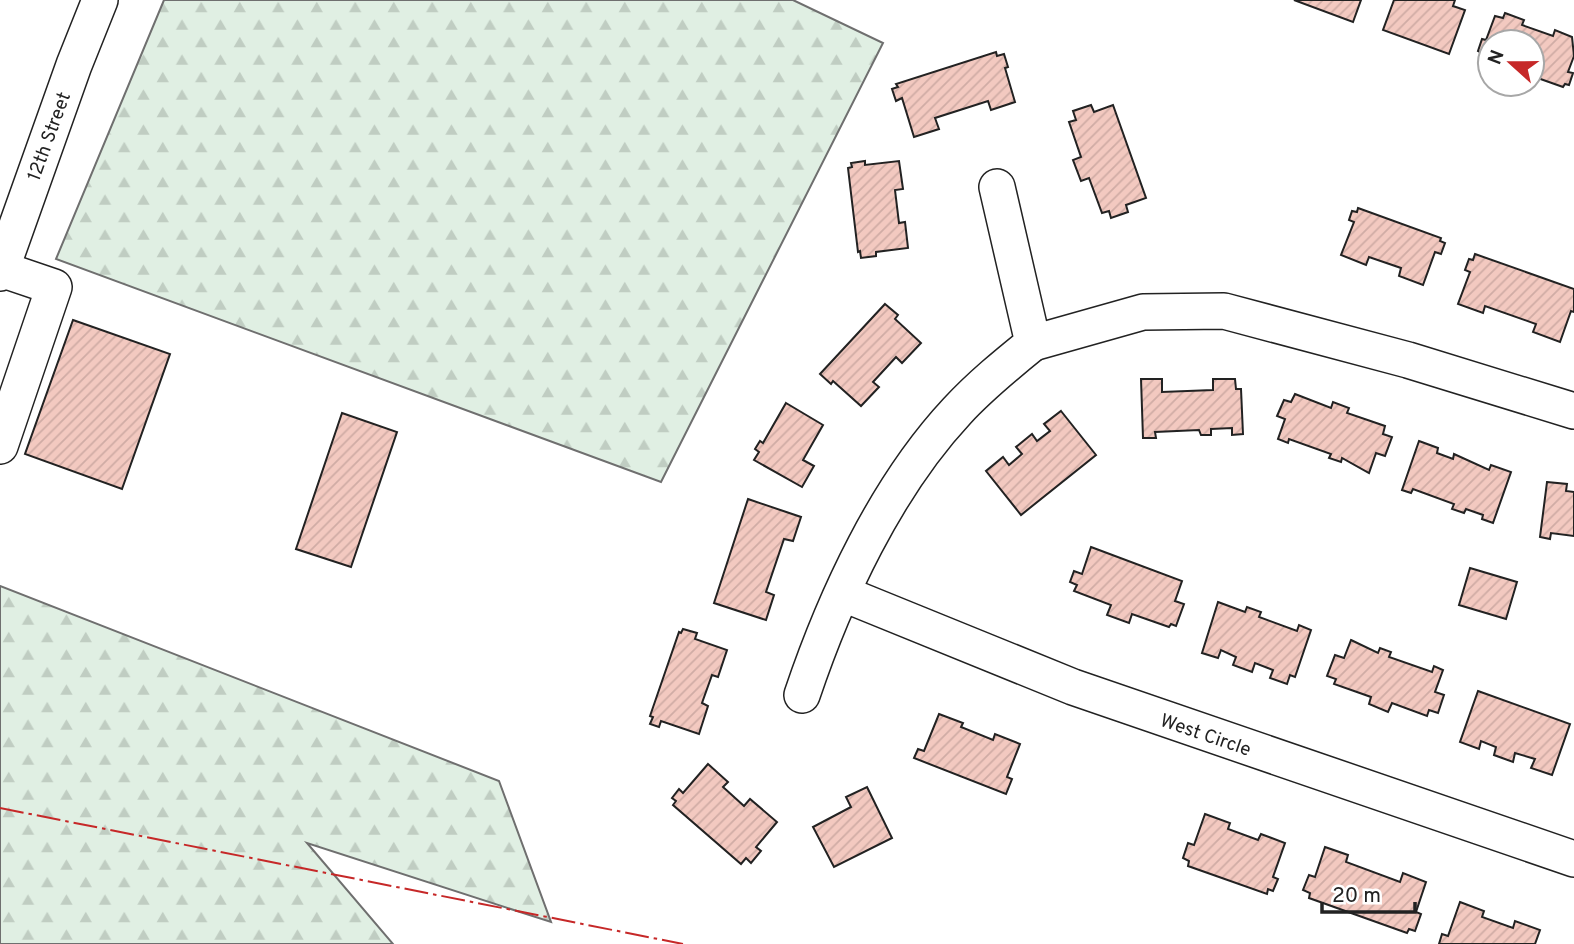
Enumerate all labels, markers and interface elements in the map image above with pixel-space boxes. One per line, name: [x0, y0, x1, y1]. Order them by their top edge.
north arrow: [1476, 28, 1546, 98]
text: N: [1483, 47, 1511, 68]
street label: 12th Street: [23, 89, 77, 184]
street label: West Circle: [1157, 709, 1254, 763]
scale bar: [1322, 870, 1415, 914]
text: 20 m: [1332, 883, 1381, 910]

